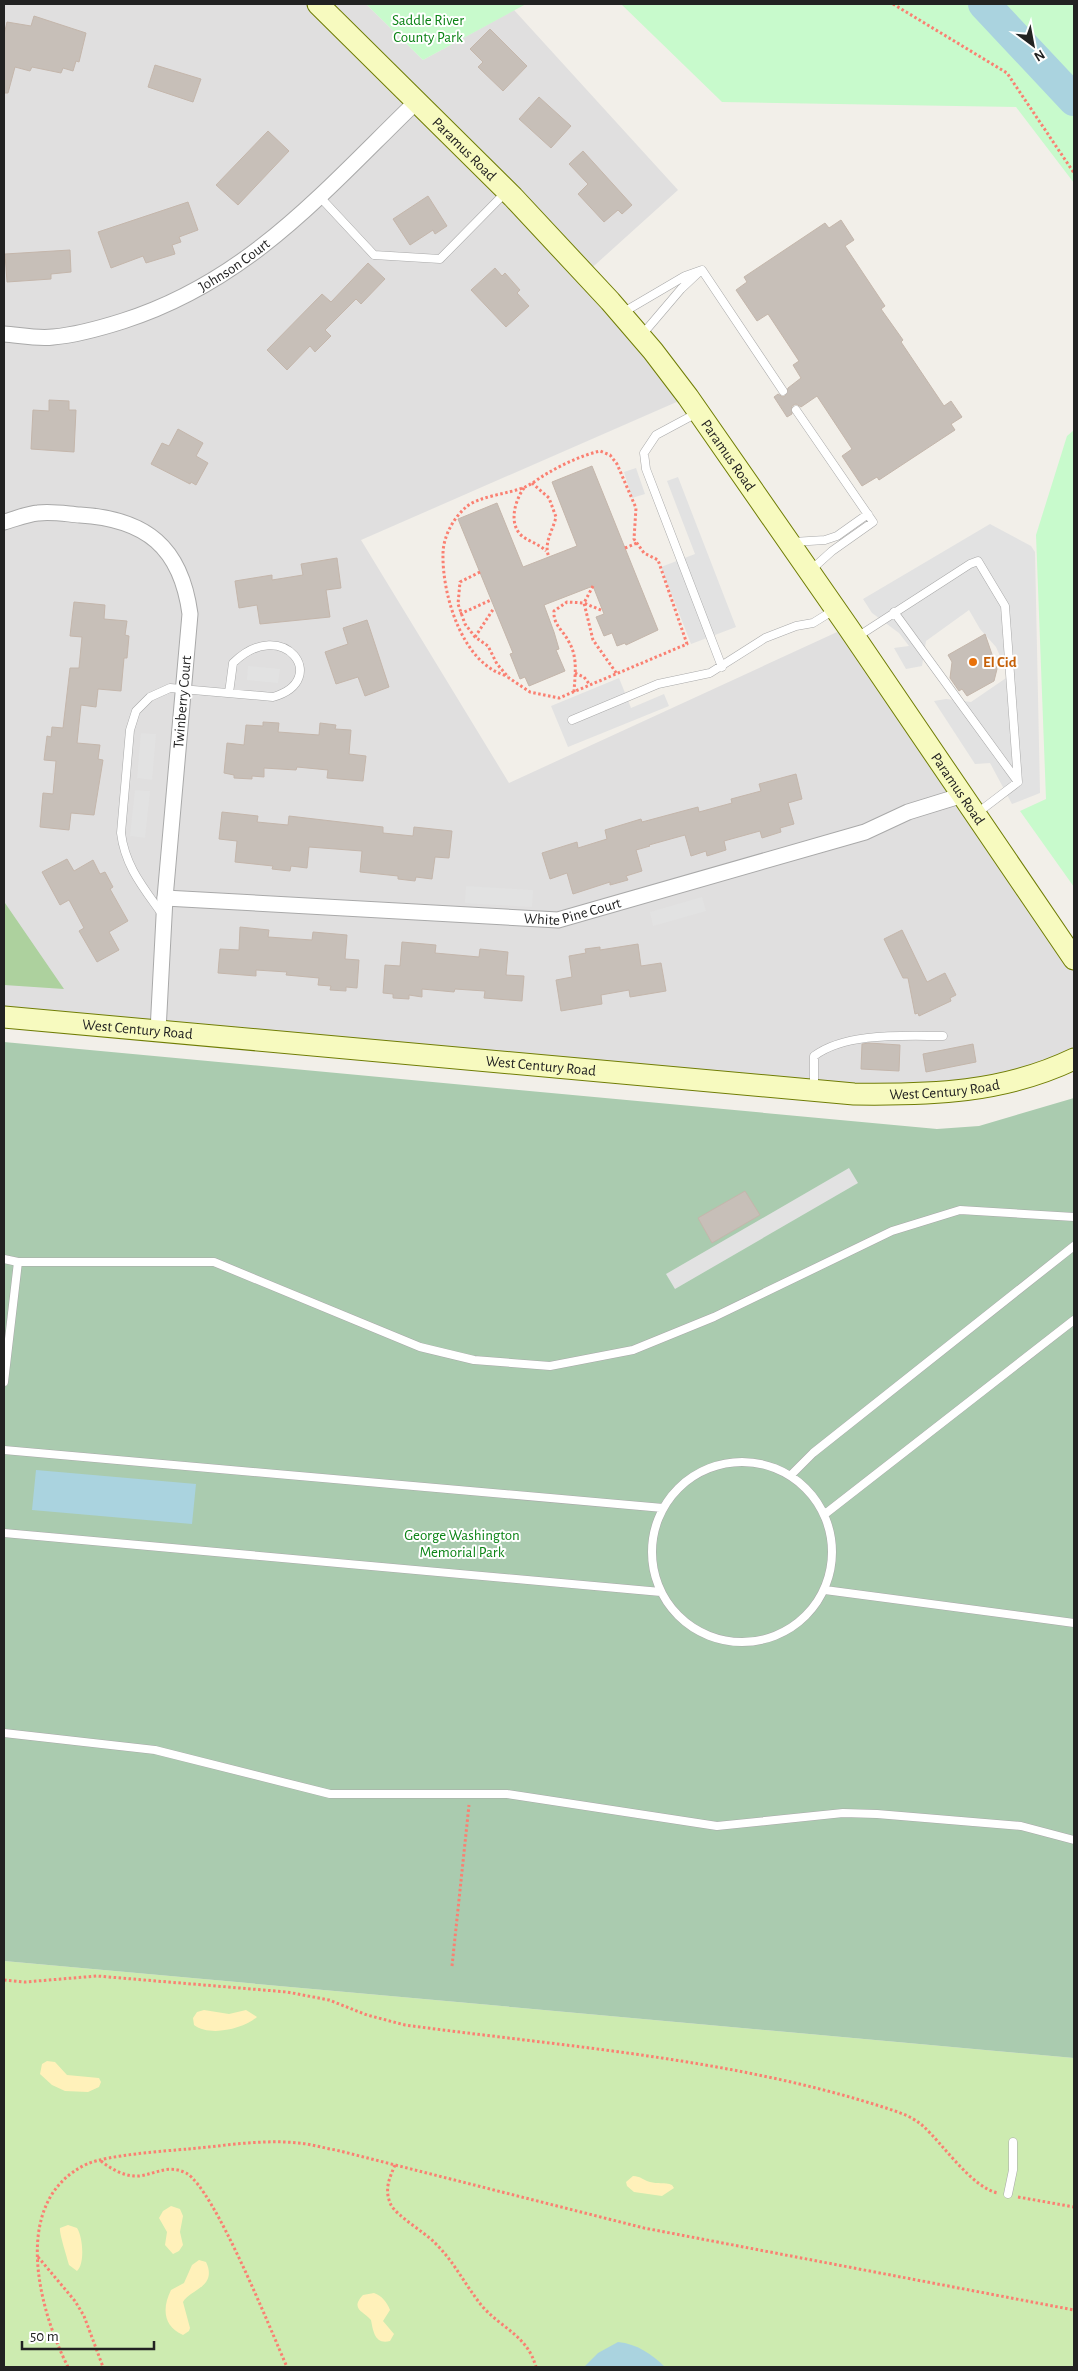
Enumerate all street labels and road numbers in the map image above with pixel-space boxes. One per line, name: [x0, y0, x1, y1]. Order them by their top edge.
street label: Paramus Road: [429, 115, 499, 184]
street label: Johnson Court: [196, 236, 273, 295]
street label: Paramus Road: [698, 417, 758, 494]
street label: Twinberry Court: [171, 655, 194, 749]
street label: Paramus Road: [928, 750, 987, 828]
street label: White Pine Court: [523, 895, 623, 928]
street label: West Century Road: [82, 1017, 193, 1042]
street label: West Century Road: [485, 1054, 597, 1079]
street label: West Century Road: [889, 1077, 1001, 1102]

